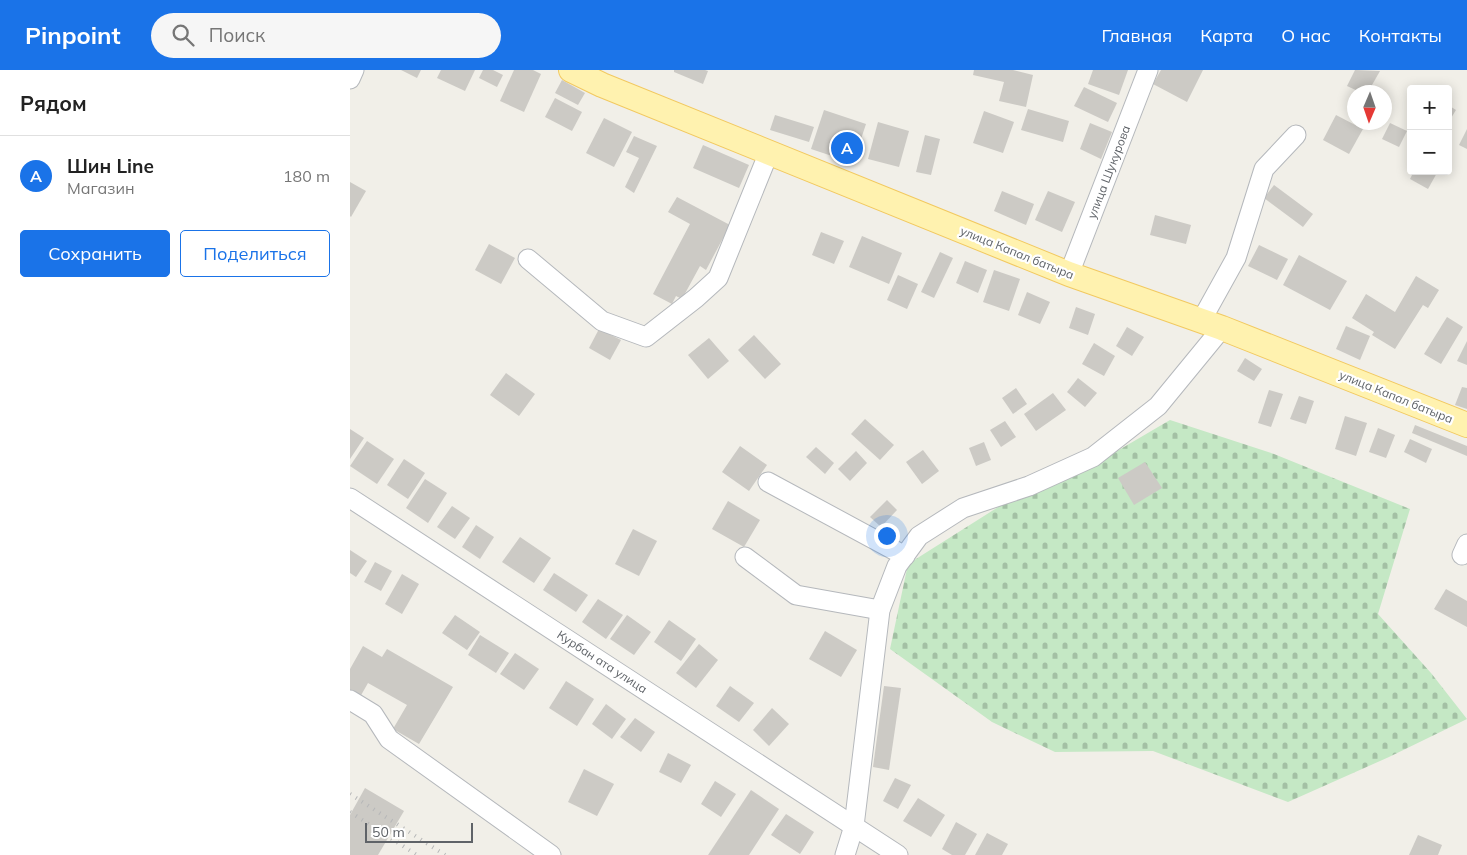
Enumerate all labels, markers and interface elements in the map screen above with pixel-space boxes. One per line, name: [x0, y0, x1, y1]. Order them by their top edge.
search box: [151, 13, 501, 58]
text: Pinpoint: [25, 20, 121, 50]
icon: search: [169, 21, 197, 49]
text: Поиск: [209, 23, 265, 47]
text: Главная: [1102, 24, 1172, 47]
text: Карта: [1200, 24, 1253, 47]
text: О нас: [1281, 24, 1331, 47]
text: Контакты: [1359, 24, 1442, 47]
north arrow: [1347, 85, 1392, 130]
map controls: [1407, 85, 1452, 175]
button: +: [1407, 85, 1452, 130]
text: Рядом: [20, 90, 87, 116]
street label: улица Шукурова: [1084, 123, 1133, 221]
pin: A: [831, 129, 863, 167]
button: −: [1407, 130, 1452, 175]
text: Шин Line: [67, 154, 154, 178]
text: A: [30, 166, 42, 186]
text: 180 m: [283, 166, 330, 186]
text: Магазин: [67, 178, 135, 198]
street label: улица Капал батыра: [958, 223, 1076, 282]
button: Сохранить: [20, 230, 170, 277]
button: Поделиться: [180, 230, 330, 277]
street label: улица Капал батыра: [1337, 367, 1455, 426]
your location: [874, 523, 900, 549]
street label: Курбан ата улица: [554, 627, 650, 696]
scale bar: [365, 820, 472, 843]
text: 50 m: [372, 823, 405, 841]

